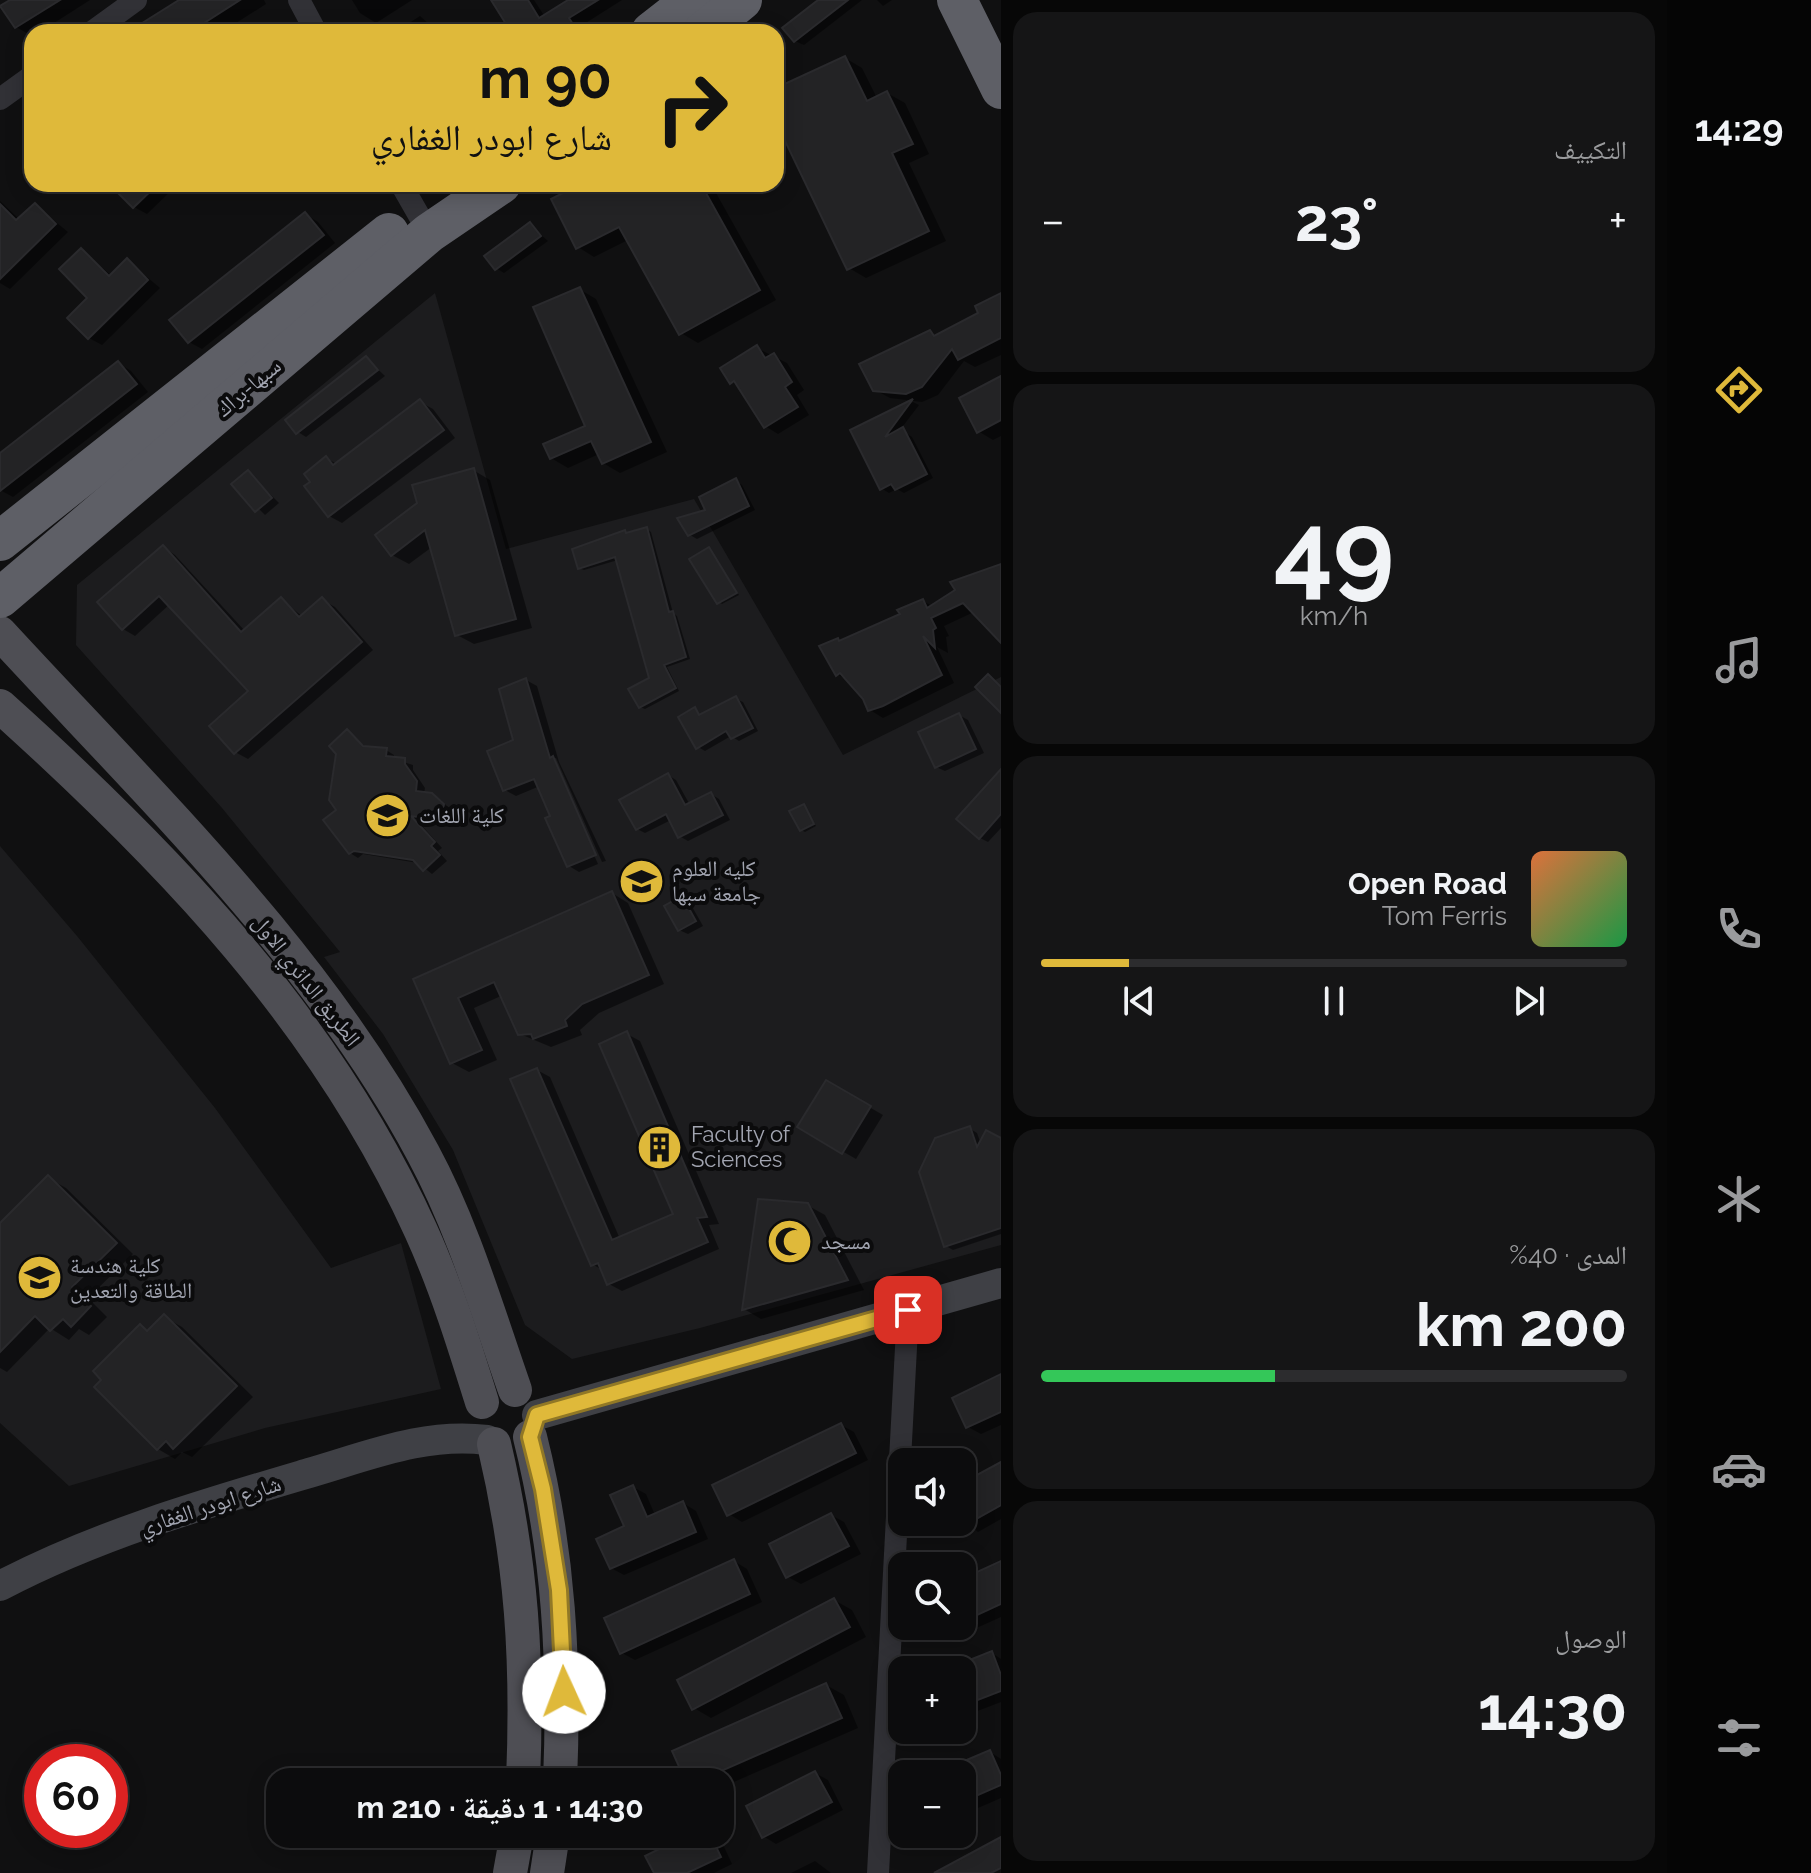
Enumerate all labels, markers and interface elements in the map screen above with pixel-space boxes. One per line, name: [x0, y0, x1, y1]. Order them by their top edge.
text: 90 m: [479, 45, 612, 111]
icon: right: [640, 56, 744, 160]
text: 14:29: [1695, 107, 1783, 149]
text: شارع ابودر الغفاري: [371, 116, 612, 158]
text: التكييف: [1554, 135, 1627, 165]
text: 23°: [1295, 185, 1378, 255]
text: −: [1041, 195, 1065, 246]
text: +: [1609, 195, 1627, 246]
street label: سبها-براك: [210, 352, 286, 422]
icon: directions: [1711, 362, 1767, 418]
text: 49: [1274, 488, 1394, 610]
text: km/h: [1300, 601, 1368, 631]
icon: music: [1711, 632, 1767, 688]
school or university icon: كلية اللغات: [364, 791, 412, 839]
place label: كلية اللغات: [419, 802, 504, 828]
place label: كليه العلوم جامعة سبها: [672, 855, 761, 906]
school or university icon: كليه العلوم جامعة سبها: [617, 857, 665, 905]
text: Open Road: [1348, 866, 1507, 901]
text: Tom Ferris: [1382, 901, 1507, 931]
icon: phone: [1711, 901, 1767, 957]
street label: الطريق الدائري الاول: [244, 909, 366, 1054]
icon: previous: [1117, 979, 1161, 1023]
icon: pause: [1312, 979, 1356, 1023]
icon: next: [1507, 979, 1551, 1023]
place label: Faculty of Sciences: [691, 1121, 791, 1172]
building icon: Faculty of Sciences: [636, 1123, 684, 1171]
icon: climate: [1711, 1171, 1767, 1227]
mosque icon: مسجد: [766, 1217, 814, 1265]
place label: مسجد: [821, 1228, 871, 1254]
text: المدى · 40%: [1509, 1240, 1627, 1270]
place label: كلية هندسة الطاقة والتعدين: [70, 1252, 192, 1304]
school or university icon: كلية هندسة الطاقة والتعدين: [15, 1254, 63, 1302]
pin: [874, 1276, 942, 1344]
icon: arrive: [886, 1288, 930, 1332]
text: 200 km: [1416, 1290, 1627, 1360]
icon: car: [1711, 1441, 1767, 1497]
map controls: [888, 1448, 976, 1848]
button: sound: [888, 1448, 976, 1536]
street label: شارع ابودر الغفاري: [136, 1470, 286, 1545]
button: search: [888, 1552, 976, 1640]
text: الوصول: [1555, 1624, 1627, 1654]
position arrow: [522, 1650, 606, 1734]
button: +: [888, 1656, 976, 1744]
text: 14:30: [1478, 1674, 1627, 1744]
icon: filters: [1711, 1710, 1767, 1766]
speed limit sign: 60: [24, 1744, 128, 1848]
button: −: [888, 1760, 976, 1848]
text: 14:30 · 1 دقيقة · 210 m: [356, 1790, 644, 1825]

